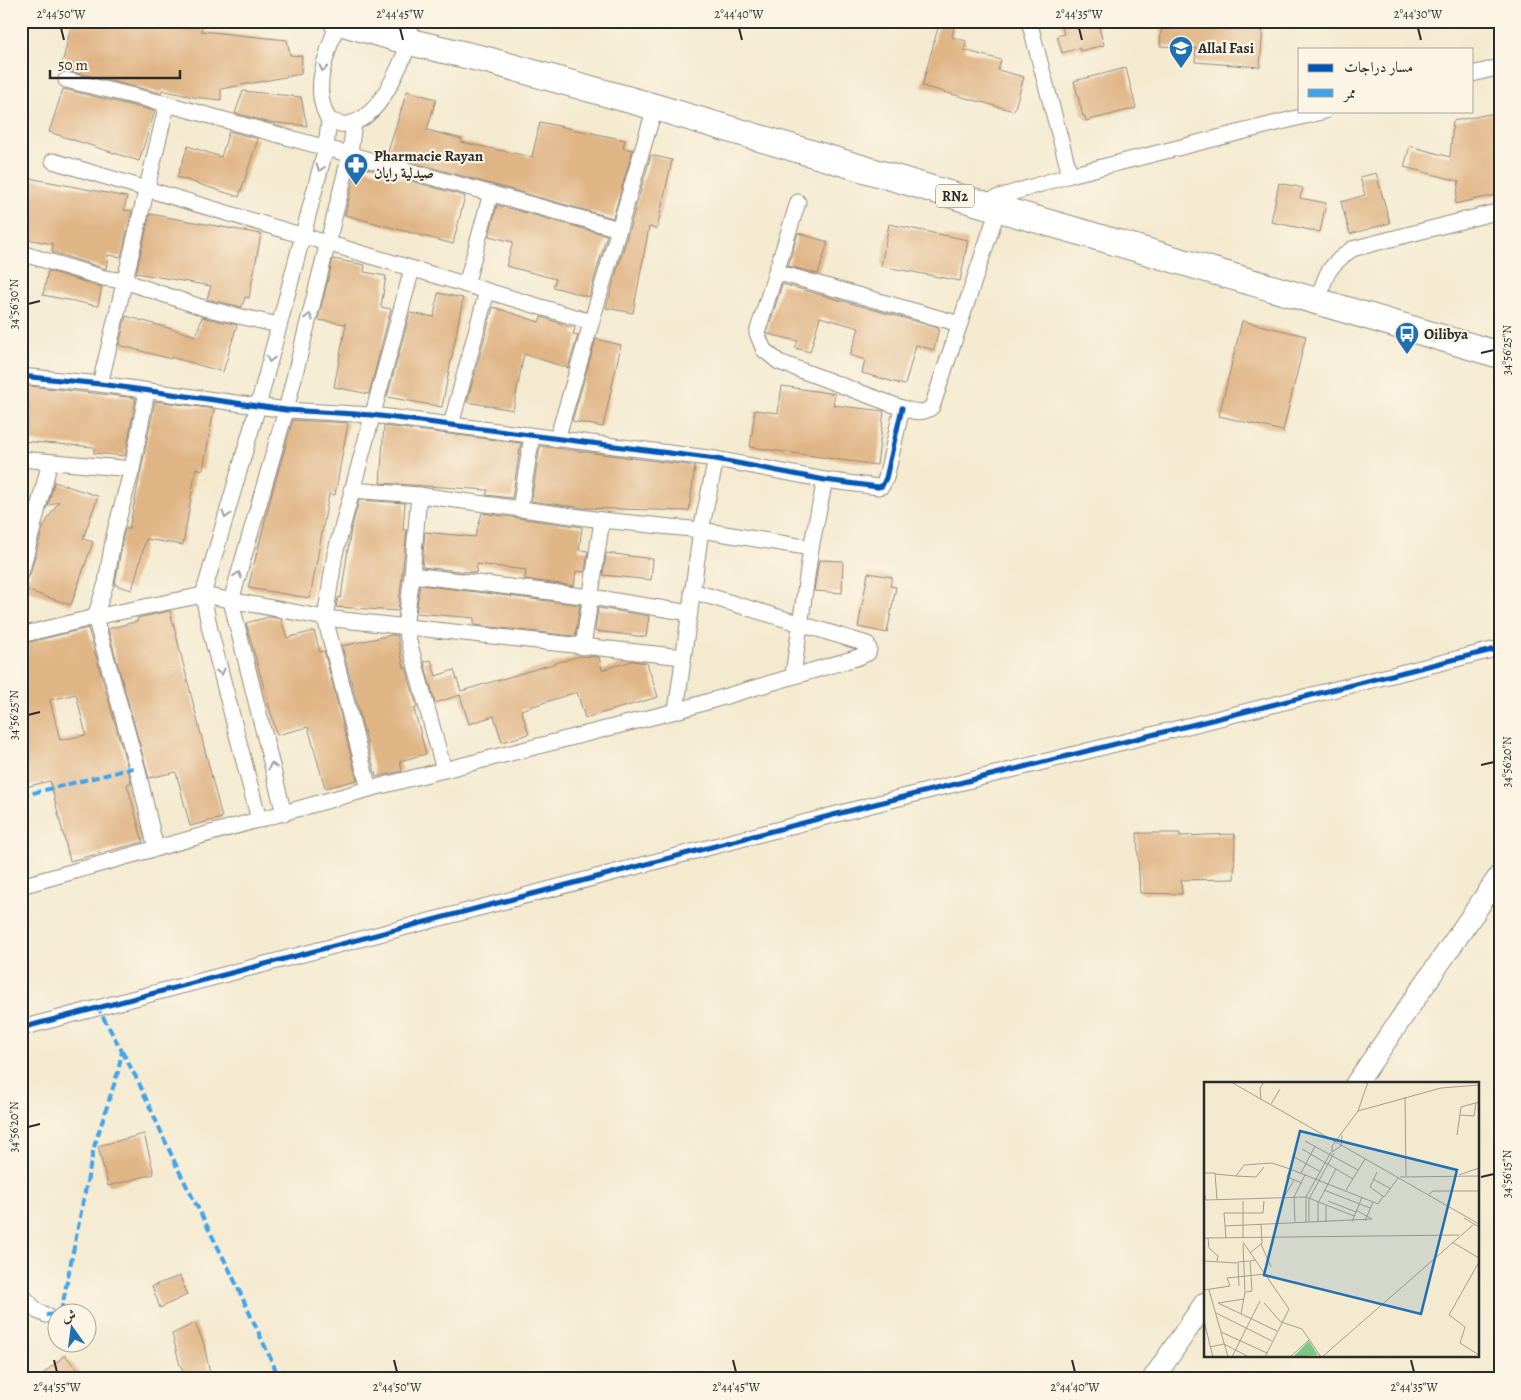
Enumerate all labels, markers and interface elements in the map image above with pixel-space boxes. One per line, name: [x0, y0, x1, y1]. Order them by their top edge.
text: 2°44'50"W: [37, 6, 86, 22]
text: 2°44'45"W: [376, 6, 425, 22]
text: 2°44'40"W: [715, 6, 764, 22]
text: 2°44'35"W: [1055, 6, 1103, 22]
text: 2°44'30"W: [1394, 6, 1443, 22]
school or university icon: Allal Fasi: [1168, 35, 1194, 69]
place label: Allal Fasi: [1197, 38, 1255, 58]
scale bar: [50, 48, 180, 80]
legend: [1298, 48, 1474, 112]
text: 50 m: [58, 55, 88, 75]
text: مسار دراجات: [1344, 57, 1413, 77]
one-way arrow: [318, 64, 329, 73]
text: ممر: [1342, 83, 1356, 103]
place label: Pharmacie Rayan صيدلية رايان: [374, 146, 484, 183]
pharmacy icon: Pharmacie Rayan صيدلية رايان: [343, 152, 369, 186]
one-way arrow: [316, 163, 326, 171]
road number: RN2: [936, 185, 974, 208]
text: 34°56'30"N: [6, 278, 22, 329]
one-way arrow: [303, 313, 314, 322]
bus stop icon: Oilibya: [1394, 321, 1420, 355]
place label: Oilibya: [1424, 324, 1469, 344]
text: 34°56'25"N: [1499, 325, 1515, 375]
one-way arrow: [265, 354, 275, 362]
one-way arrow: [221, 510, 231, 519]
one-way arrow: [233, 571, 243, 580]
one-way arrow: [215, 668, 226, 677]
text: 34°56'25"N: [6, 690, 22, 740]
text: 34°56'20"N: [1499, 736, 1515, 788]
one-way arrow: [267, 762, 278, 771]
inset map: [1204, 1082, 1478, 1358]
text: 34°56'20"N: [6, 1101, 22, 1153]
text: 34°56'15"N: [1499, 1149, 1515, 1198]
north arrow: [48, 1302, 98, 1352]
text: ش: [60, 1305, 78, 1327]
text: 2°44'55"W: [33, 1379, 82, 1395]
text: 2°44'50"W: [373, 1379, 422, 1395]
text: 2°44'45"W: [712, 1379, 761, 1395]
text: 2°44'40"W: [1051, 1379, 1100, 1395]
text: 2°44'35"W: [1390, 1379, 1438, 1395]

